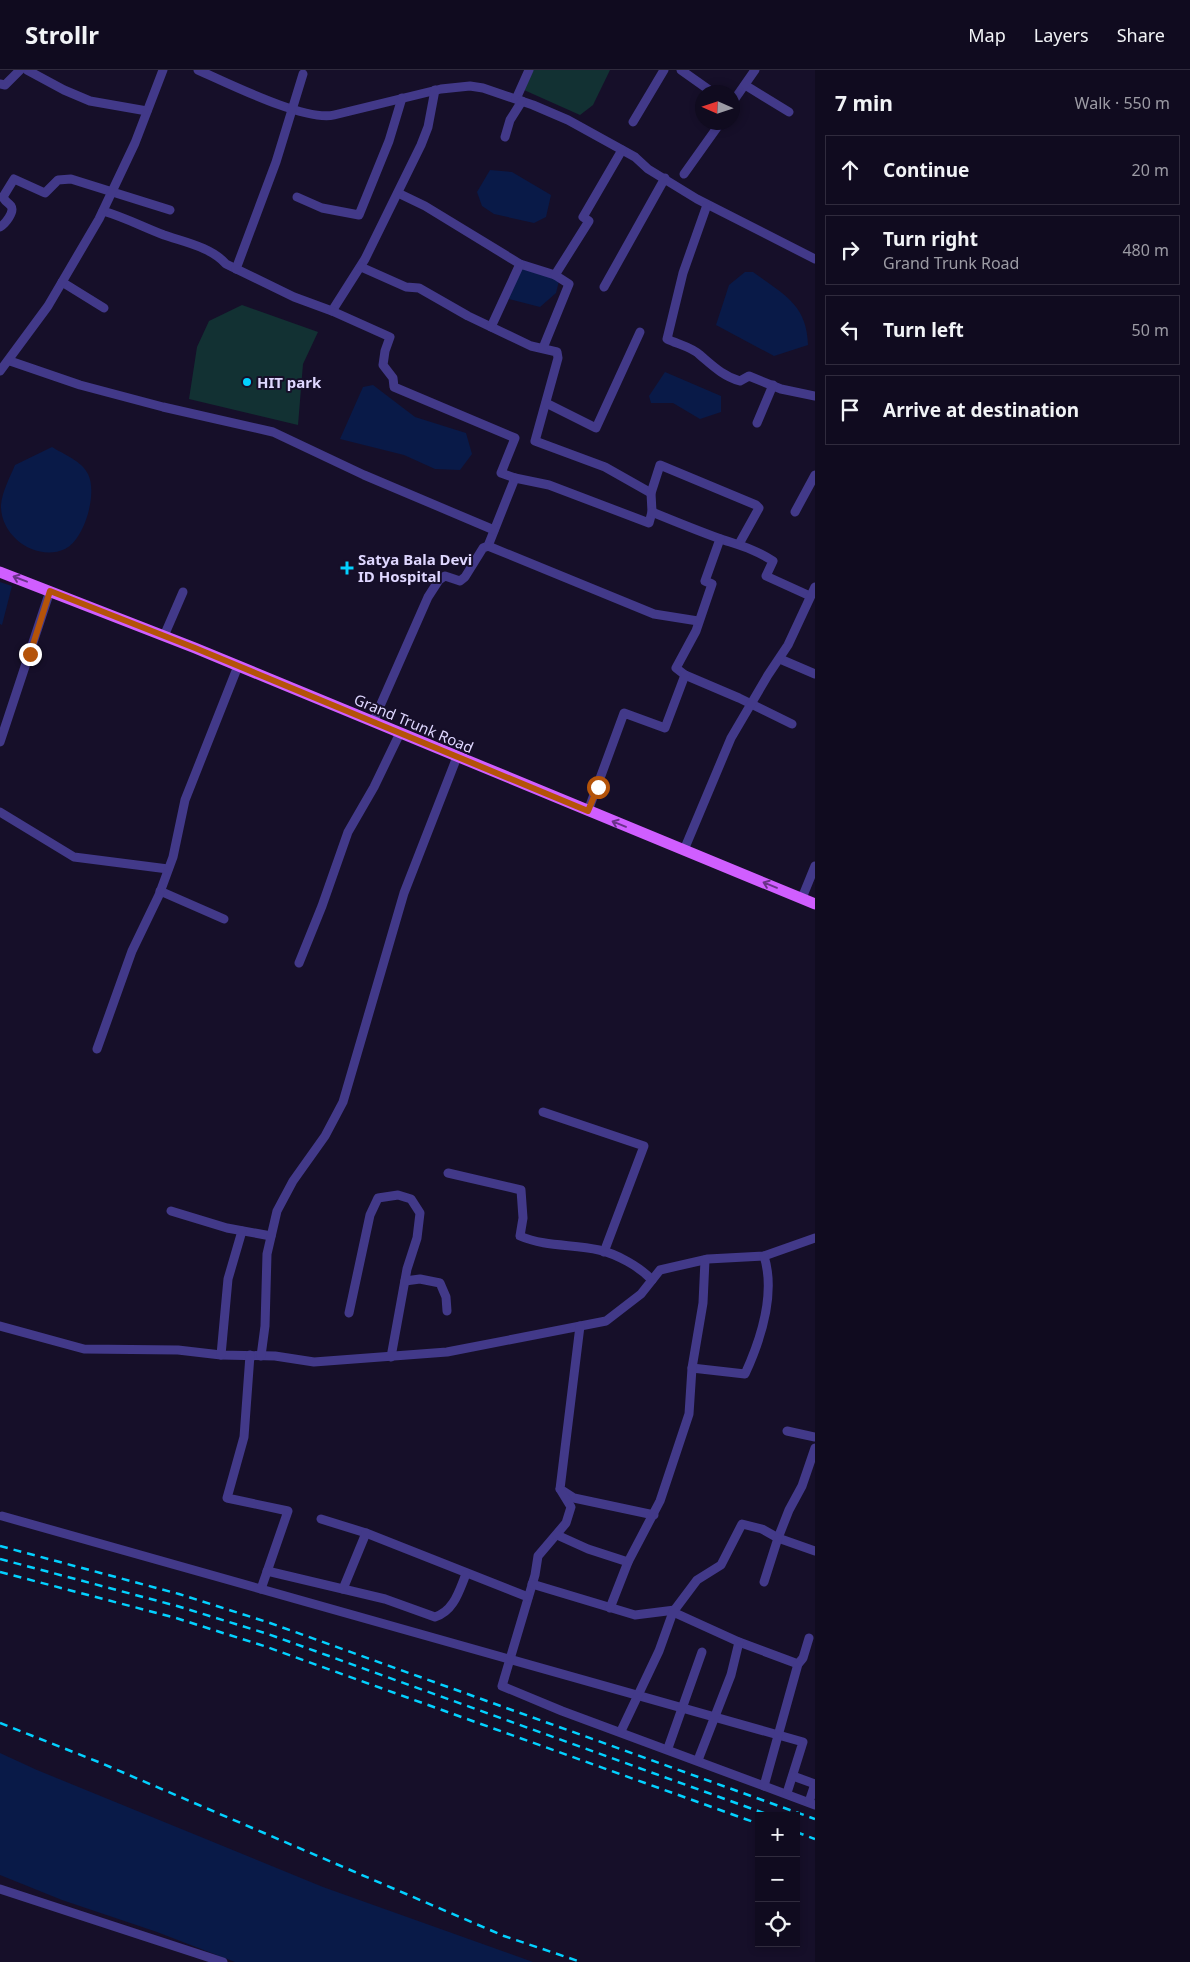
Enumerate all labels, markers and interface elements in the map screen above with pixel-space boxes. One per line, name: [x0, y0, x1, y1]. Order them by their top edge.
text: Strollr: [25, 18, 99, 51]
text: Map: [968, 23, 1006, 47]
text: Layers: [1034, 23, 1089, 47]
text: Share: [1117, 23, 1165, 47]
north arrow: [695, 85, 740, 130]
text: 7 min: [835, 89, 893, 117]
text: Walk · 550 m: [1075, 92, 1170, 114]
icon: ahead: [836, 156, 864, 184]
text: Continue: [883, 157, 969, 183]
text: 20 m: [1132, 159, 1169, 181]
text: Turn right: [883, 226, 978, 252]
icon: right: [836, 236, 864, 264]
text: 480 m: [1122, 239, 1169, 261]
text: Grand Trunk Road: [883, 252, 1019, 274]
icon: left: [836, 316, 864, 344]
text: Turn left: [883, 317, 964, 343]
text: 50 m: [1132, 319, 1169, 341]
place label: HIT park: [257, 372, 322, 392]
marker: HIT park: [241, 376, 253, 388]
icon: arrive: [836, 396, 864, 424]
text: Arrive at destination: [883, 397, 1079, 423]
place label: Satya Bala Devi ID Hospital: [358, 549, 472, 586]
marker: Satya Bala Devi ID Hospital: [340, 561, 354, 575]
one-way arrow: [13, 574, 28, 584]
route end: [19, 643, 42, 666]
street label: Grand Trunk Road: [351, 689, 477, 757]
route start: [587, 776, 610, 799]
one-way arrow: [612, 819, 627, 828]
one-way arrow: [763, 880, 778, 889]
map controls: [755, 1812, 800, 1947]
button: +: [755, 1812, 800, 1857]
button: −: [755, 1857, 800, 1902]
button: locate: [755, 1902, 800, 1947]

